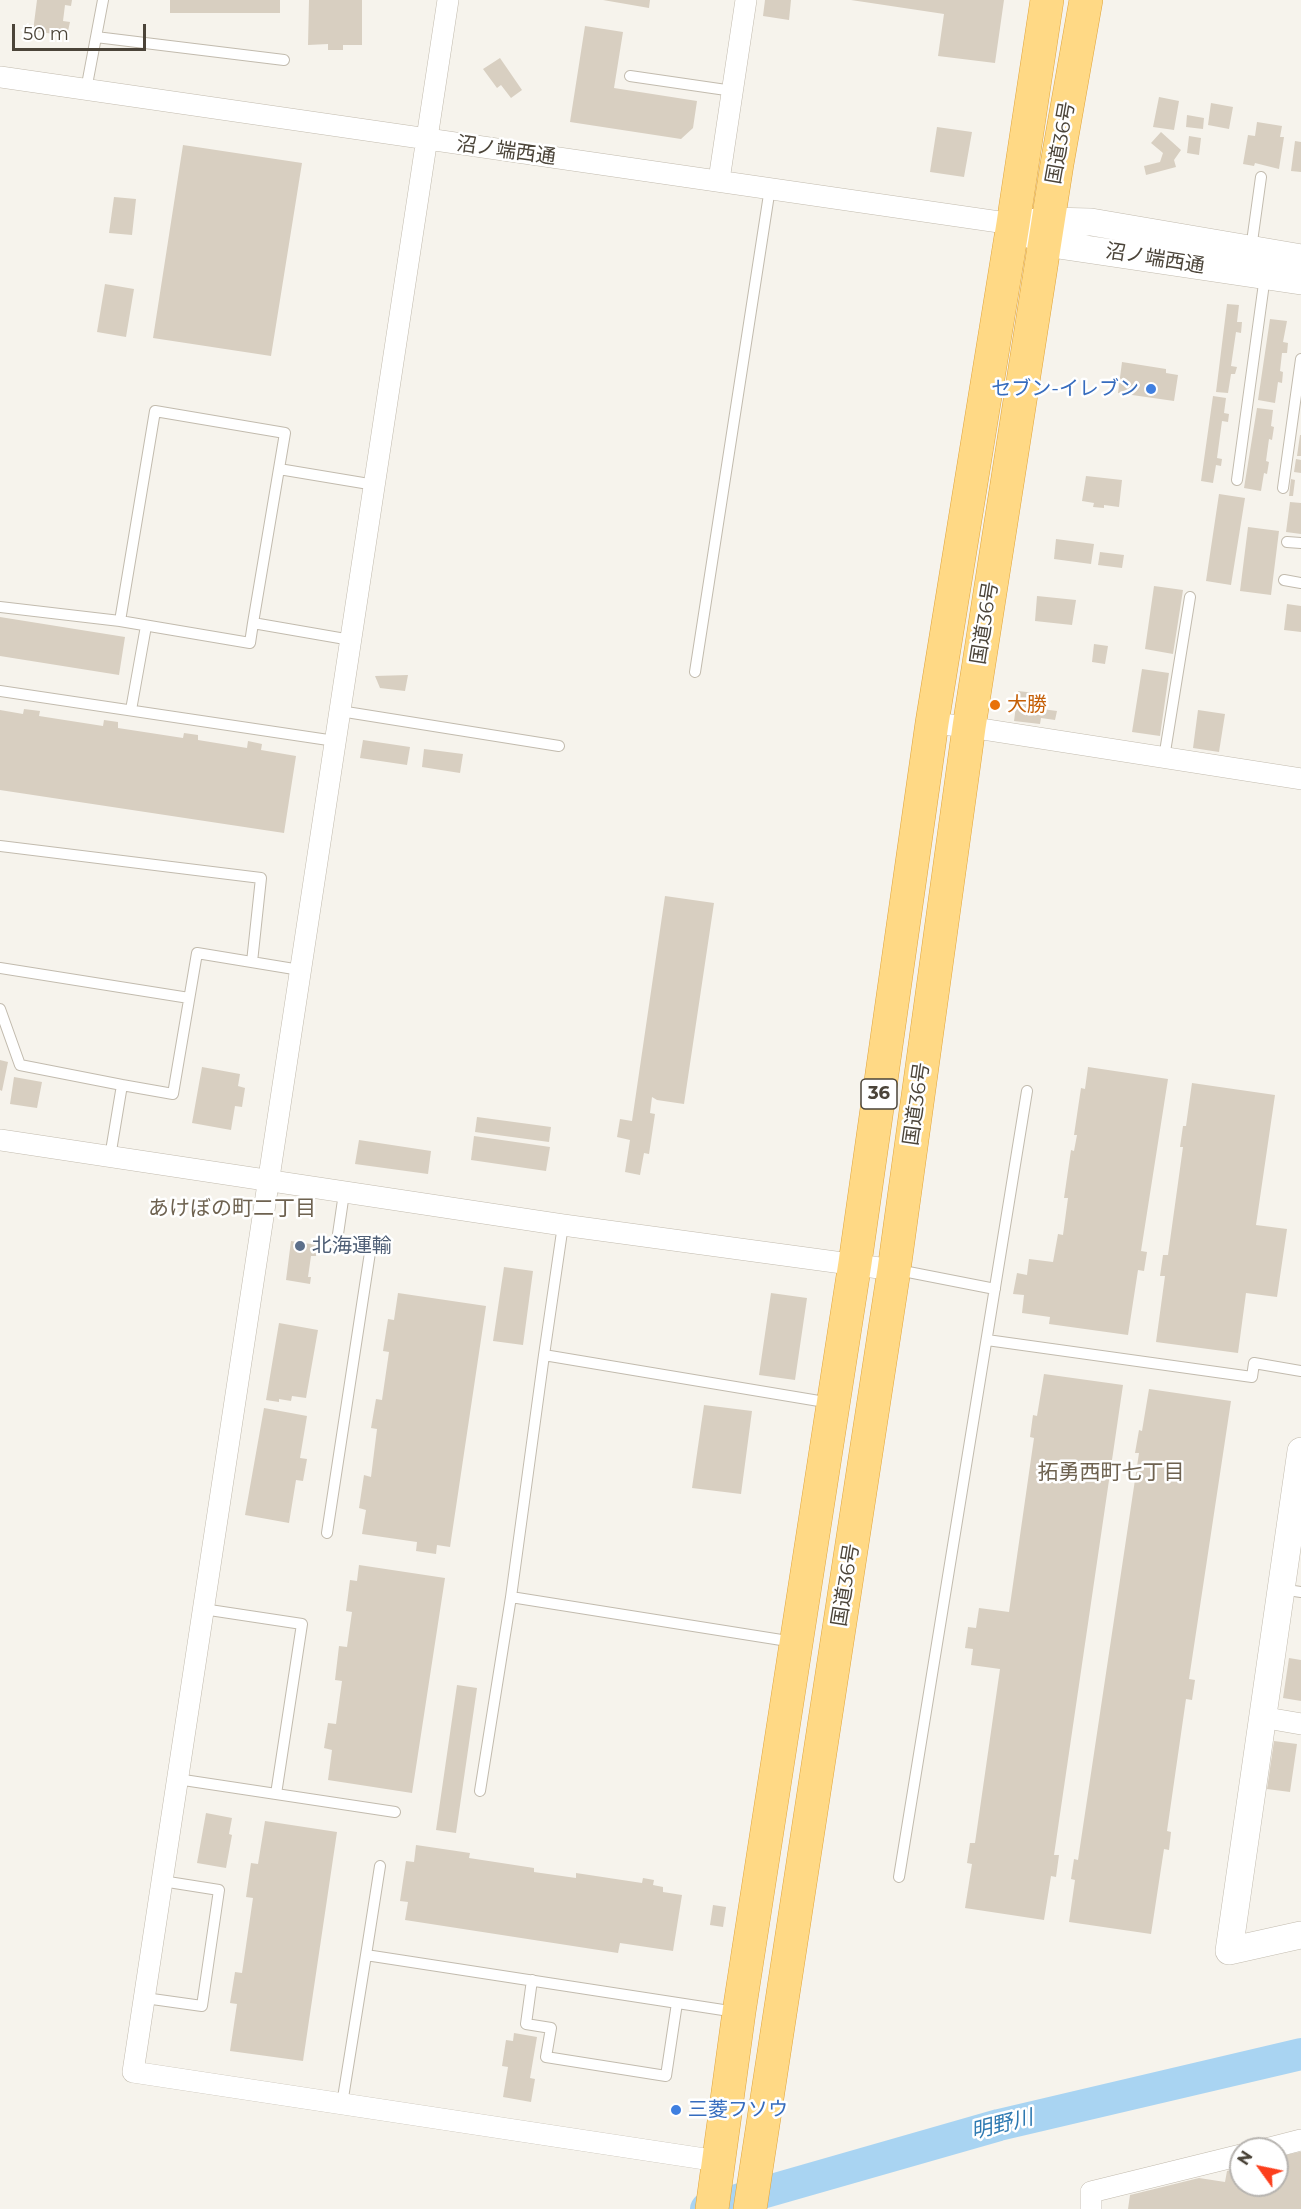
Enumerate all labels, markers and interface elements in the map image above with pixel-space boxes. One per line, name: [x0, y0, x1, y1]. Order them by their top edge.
scale bar: [15, 12, 148, 50]
text: 50 m: [23, 23, 69, 45]
street label: 国道36号: [1042, 100, 1080, 186]
street label: 沼ノ端西通: [455, 132, 557, 170]
street label: 沼ノ端西通: [1104, 239, 1206, 279]
place label: セブン-イレブン: [991, 377, 1139, 401]
marker: セブン-イレブン: [1144, 382, 1158, 396]
street label: 国道36号: [967, 580, 1003, 666]
place label: 大勝: [1007, 693, 1047, 717]
marker: 大勝: [988, 698, 1002, 712]
street label: 国道36号: [899, 1061, 935, 1147]
road number: 36: [861, 1079, 897, 1109]
district label: あけぼの町二丁目: [148, 1196, 316, 1222]
place label: 北海運輸: [312, 1234, 392, 1258]
marker: 北海運輸: [293, 1239, 307, 1253]
district label: 拓勇西町七丁目: [1038, 1460, 1184, 1486]
street label: 国道36号: [828, 1542, 864, 1628]
place label: 三菱フソウ: [688, 2098, 788, 2122]
marker: 三菱フソウ: [669, 2103, 683, 2117]
water label: 明野川: [968, 2105, 1036, 2145]
north arrow: [1229, 2137, 1289, 2197]
text: N: [1234, 2147, 1257, 2169]

